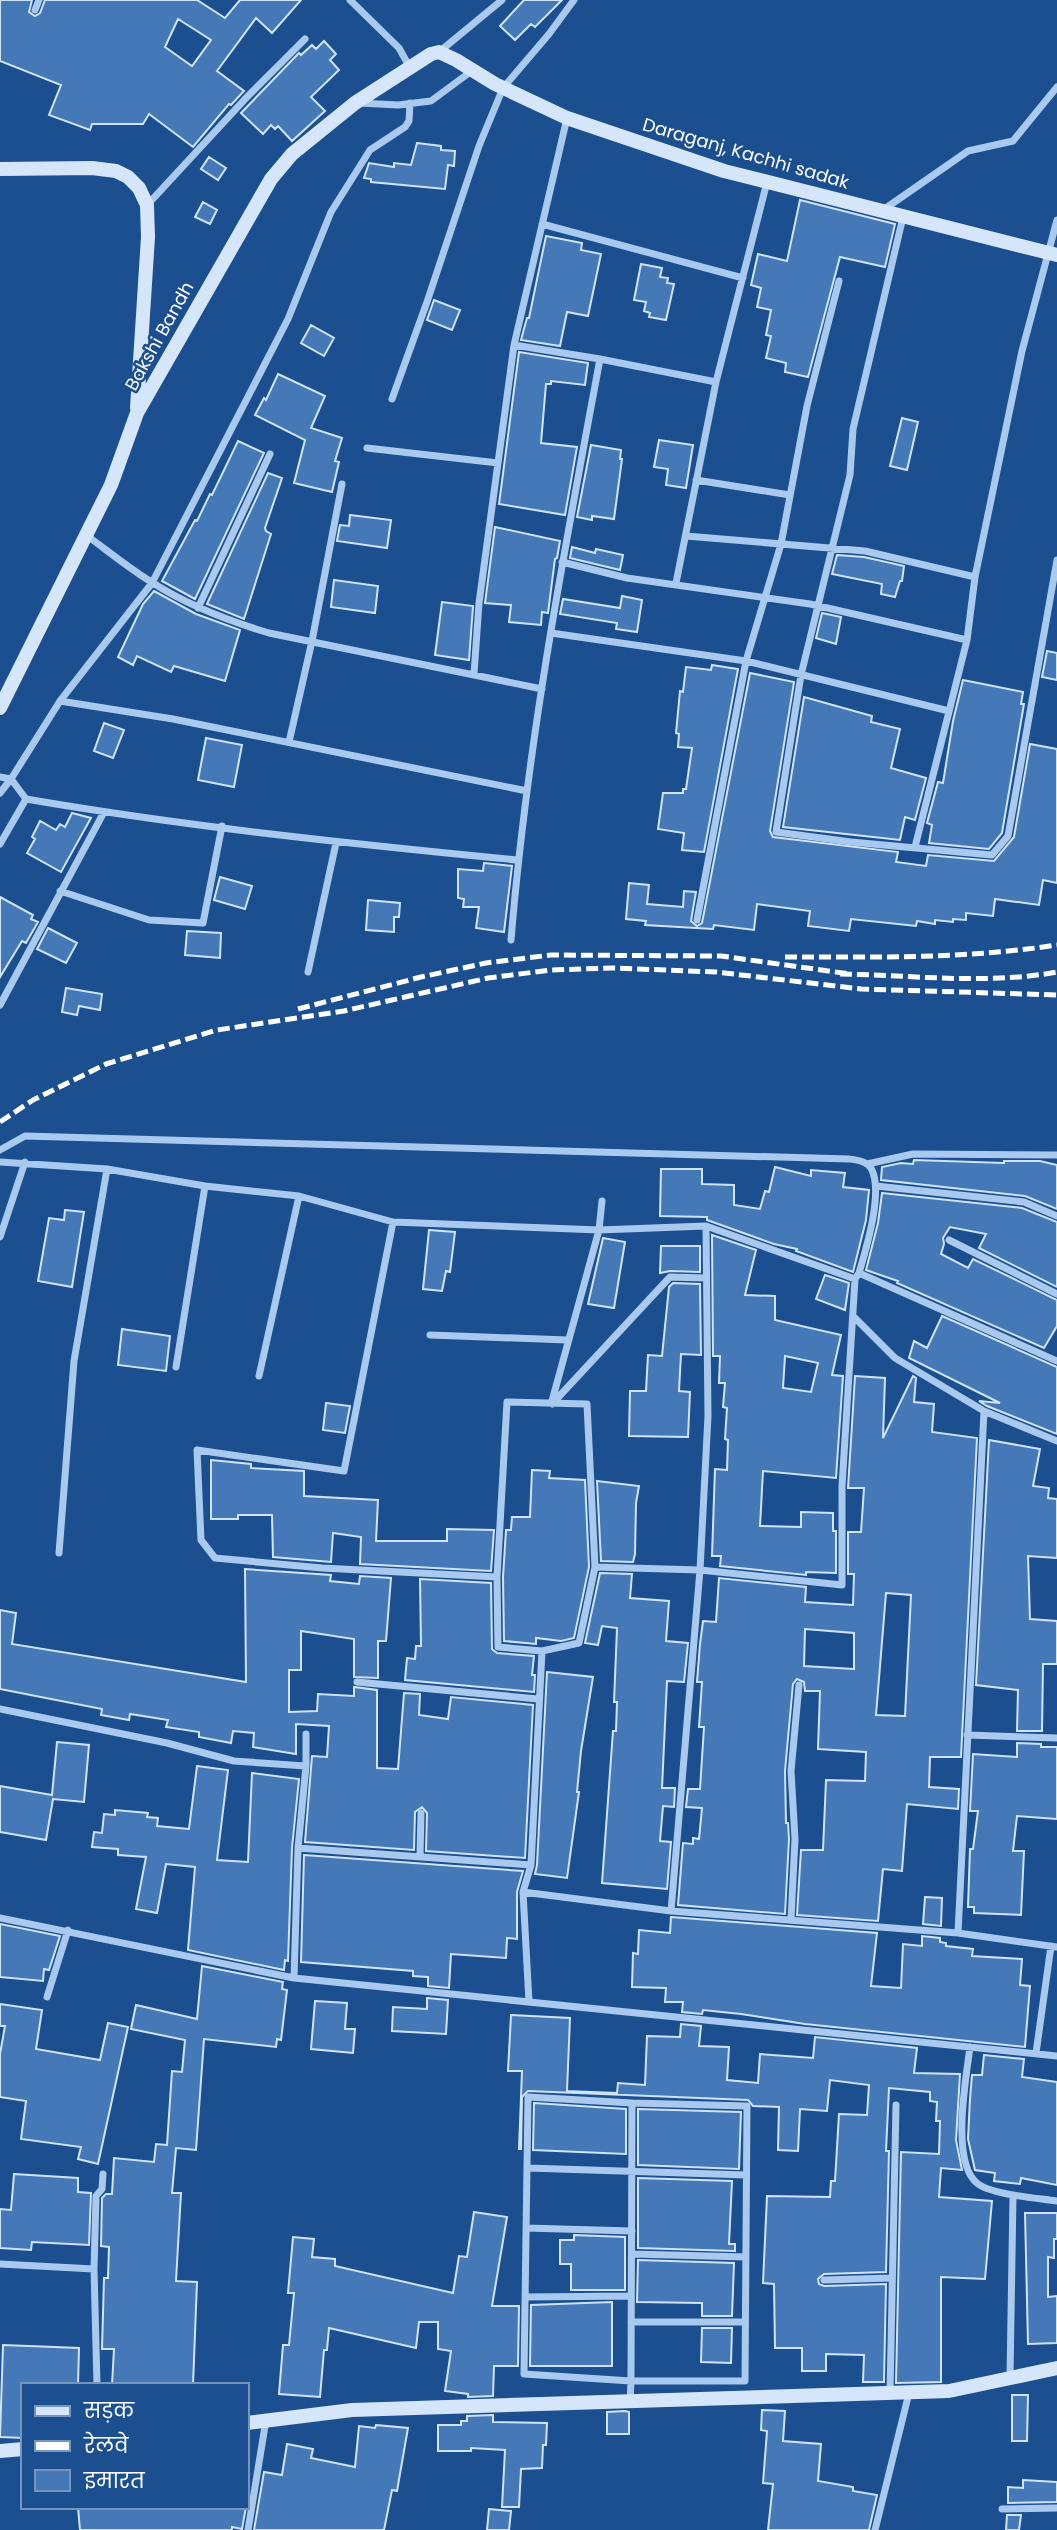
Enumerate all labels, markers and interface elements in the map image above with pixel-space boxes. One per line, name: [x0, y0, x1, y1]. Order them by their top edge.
street label: Daraganj, Kachhi sadak: [640, 112, 853, 195]
street label: Bakshi Bandh: [119, 277, 199, 395]
legend: [21, 2383, 248, 2509]
text: सड़क: [83, 2396, 135, 2425]
text: रेलवे: [83, 2431, 129, 2460]
text: इमारत: [83, 2466, 146, 2495]

